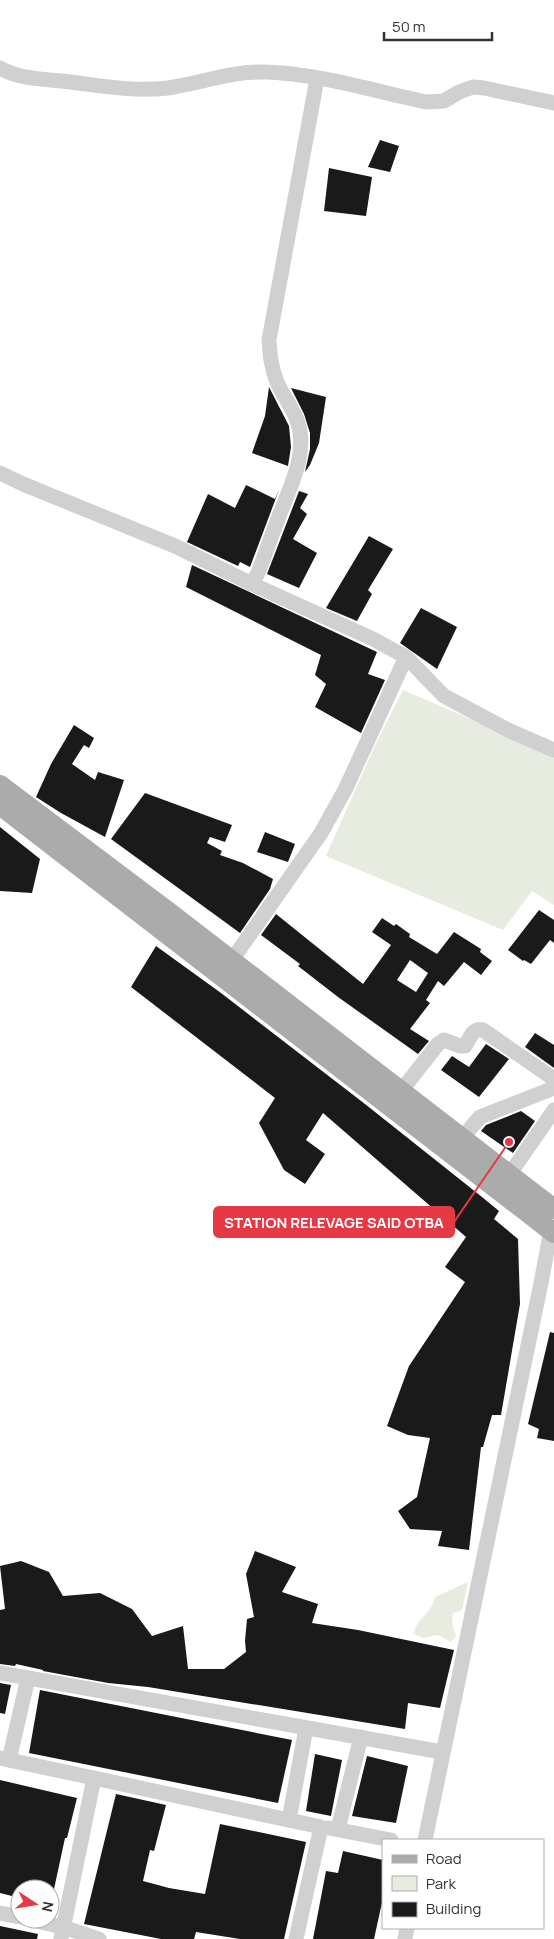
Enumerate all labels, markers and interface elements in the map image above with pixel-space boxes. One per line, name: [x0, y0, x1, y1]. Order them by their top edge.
scale bar: [384, 10, 492, 42]
text: 50 m: [392, 16, 426, 37]
callout: STATION RELEVAGE SAID OTBA: [214, 1207, 454, 1237]
text: STATION RELEVAGE SAID OTBA: [224, 1212, 444, 1233]
legend: [382, 1839, 544, 1929]
text: Road: [426, 1848, 462, 1869]
text: Park: [426, 1873, 456, 1894]
north arrow: [10, 1879, 60, 1929]
text: Building: [426, 1898, 481, 1919]
text: N: [38, 1900, 59, 1914]

